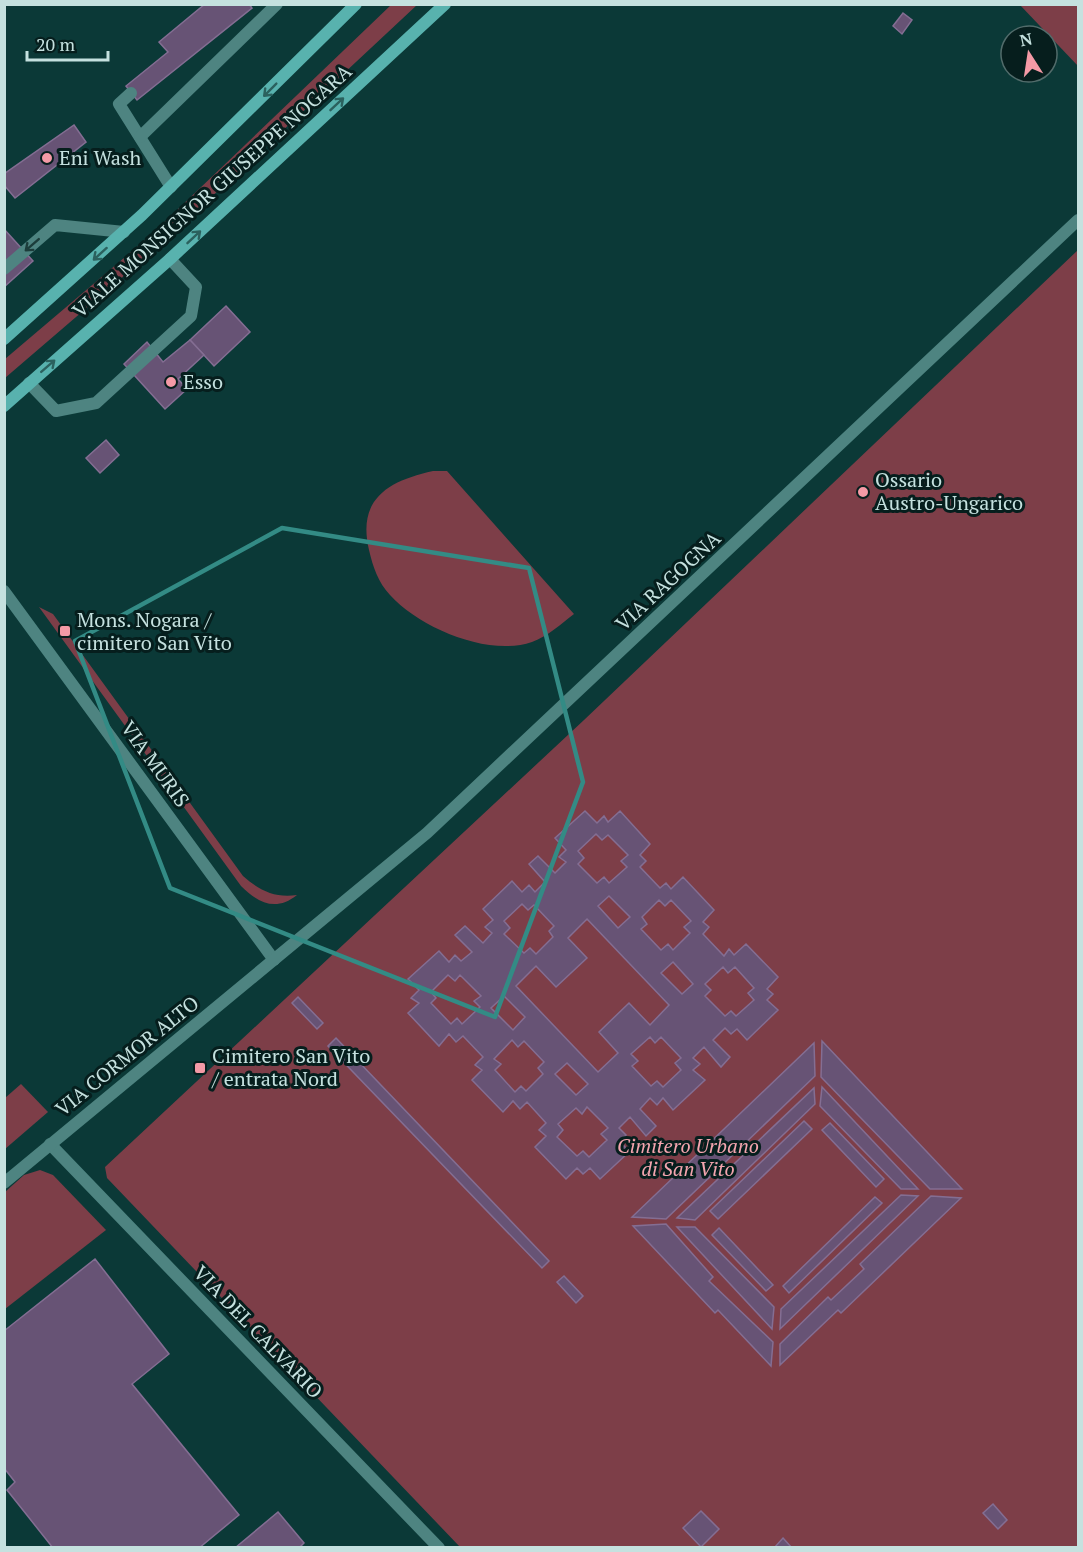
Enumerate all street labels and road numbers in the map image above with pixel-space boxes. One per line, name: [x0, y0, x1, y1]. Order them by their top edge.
street label: VIALE MONSIGNOR GIUSEPPE NOGARA: [66, 57, 357, 324]
street label: VIA RAGOGNA: [609, 525, 726, 636]
street label: VIA MURIS: [115, 715, 196, 812]
street label: VIA CORMOR ALTO: [49, 989, 204, 1122]
street label: VIA DEL CALVARIO: [188, 1259, 329, 1404]

